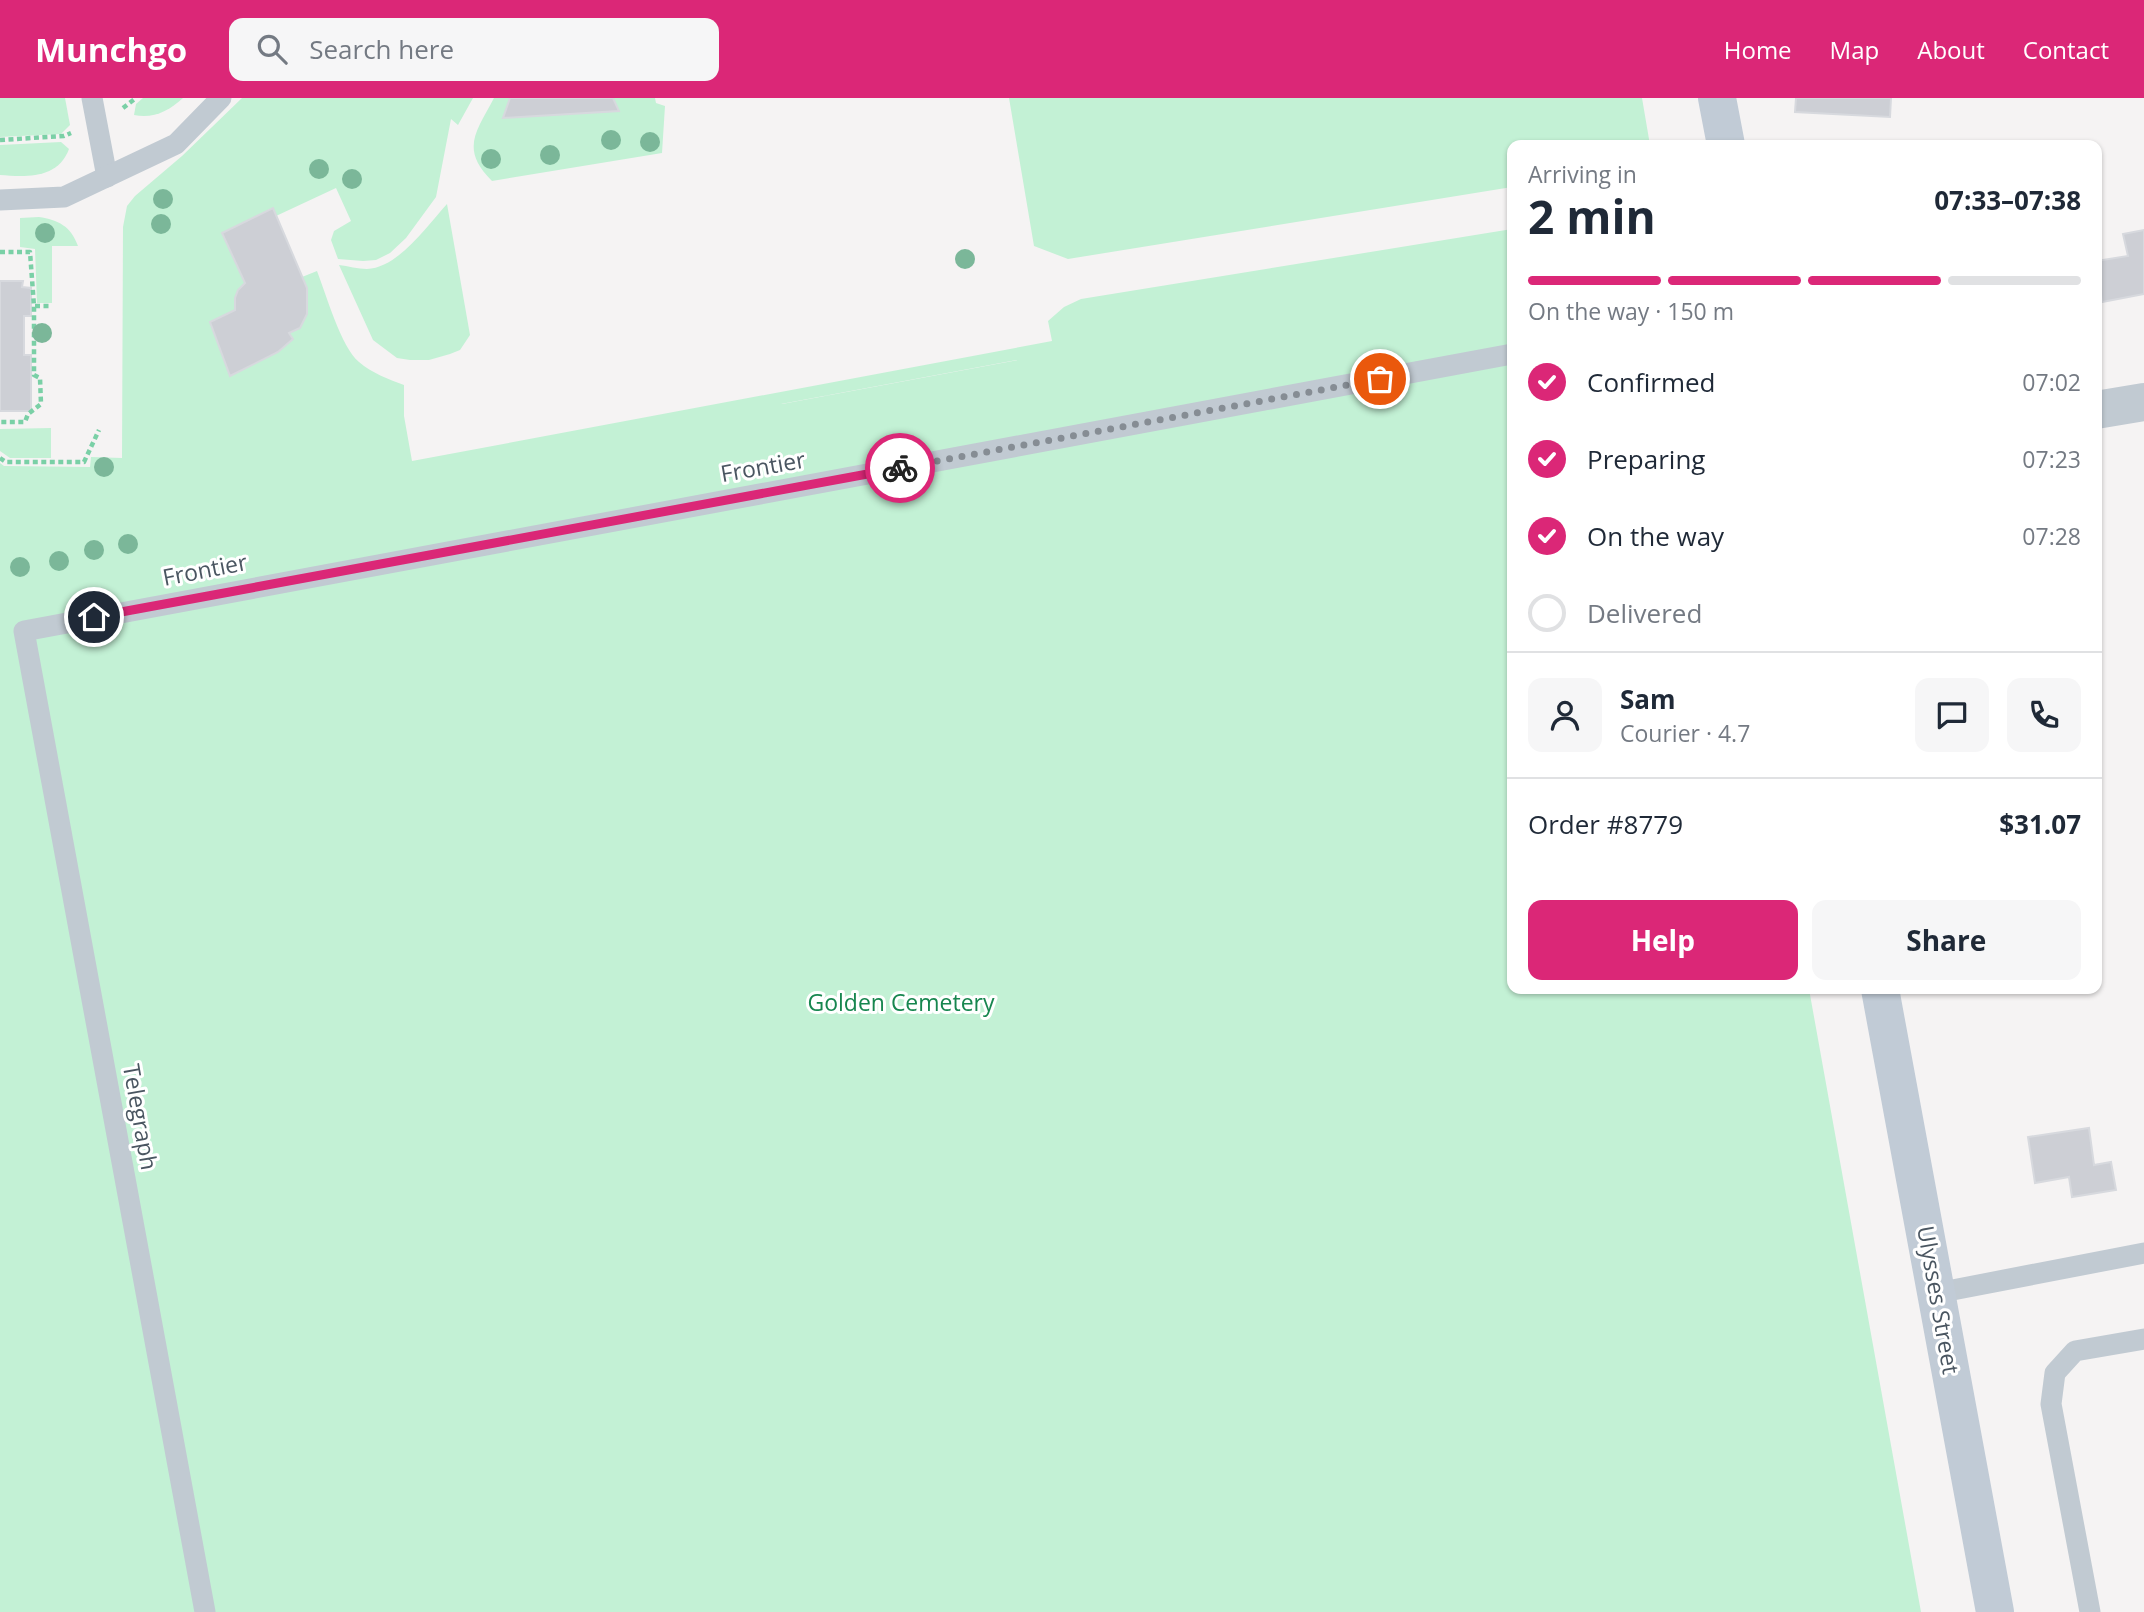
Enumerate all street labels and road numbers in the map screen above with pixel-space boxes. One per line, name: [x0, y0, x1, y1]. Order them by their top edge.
street label: Frontier: [718, 443, 808, 489]
street label: Frontier: [160, 545, 250, 593]
street label: Telegraph: [116, 1061, 166, 1172]
street label: Ulysses Street: [1910, 1223, 1968, 1377]

